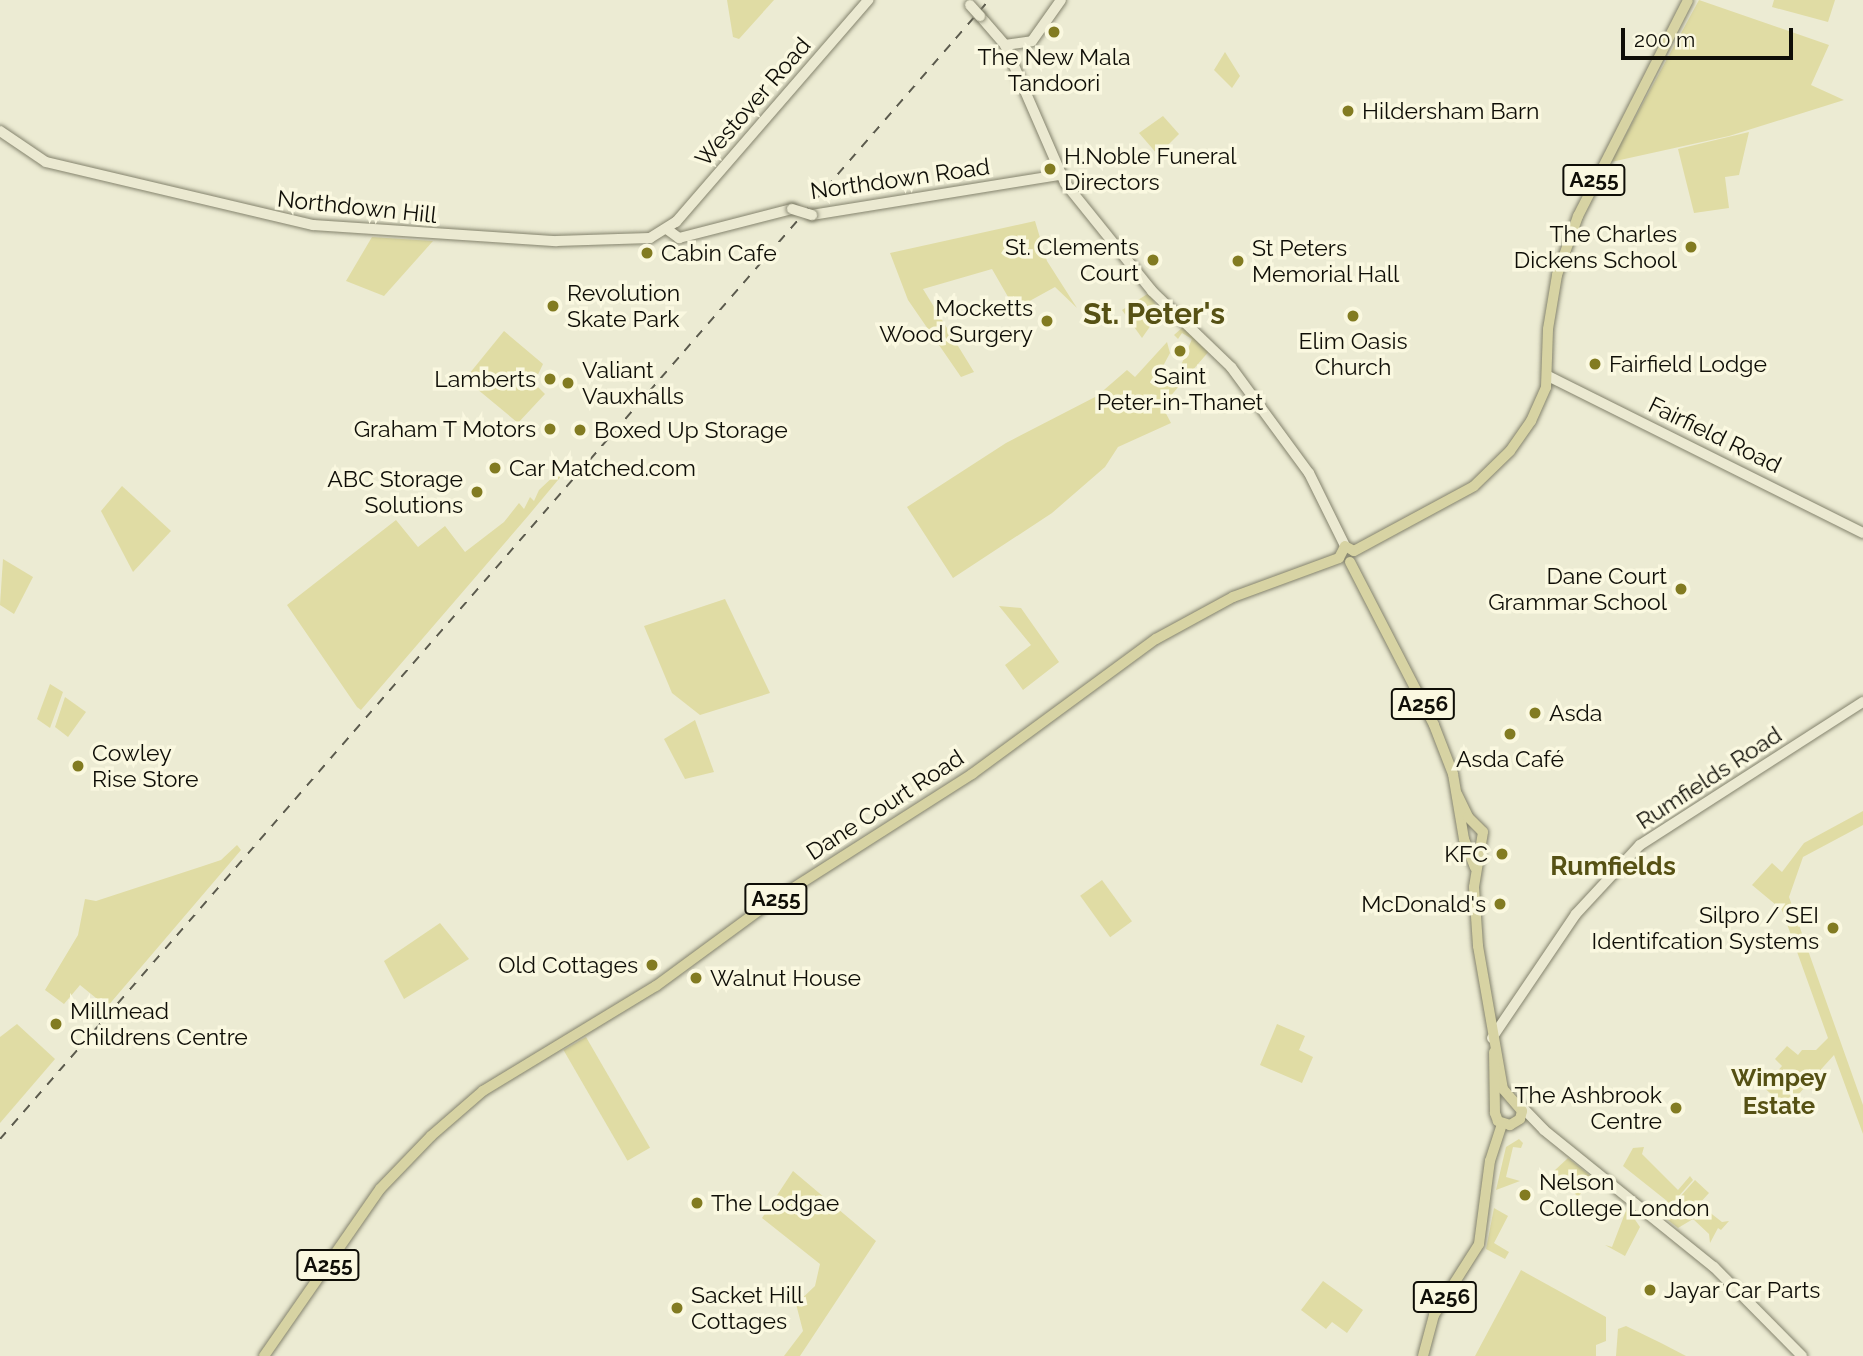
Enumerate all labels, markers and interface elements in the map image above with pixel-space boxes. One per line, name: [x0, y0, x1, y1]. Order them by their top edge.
scale bar: [1625, 14, 1797, 58]
marker: The New Mala Tandoori: [1046, 24, 1062, 40]
text: 200 m: [1634, 27, 1695, 52]
street label: Westover Road: [689, 32, 817, 172]
place label: The New Mala Tandoori: [977, 43, 1131, 97]
place label: Hildersham Barn: [1362, 97, 1540, 125]
marker: Hildersham Barn: [1340, 103, 1356, 119]
place label: H.Noble Funeral Directors: [1064, 142, 1237, 196]
street label: Northdown Road: [808, 153, 992, 205]
marker: H.Noble Funeral Directors: [1042, 161, 1058, 177]
road number: A255: [1561, 162, 1627, 198]
street label: Northdown Hill: [276, 185, 438, 229]
place label: The Charles Dickens School: [1514, 220, 1677, 274]
place label: St. Clements Court: [1005, 233, 1139, 287]
place label: St Peters Memorial Hall: [1252, 234, 1400, 288]
place label: Cabin Cafe: [661, 239, 777, 267]
marker: The Charles Dickens School: [1683, 239, 1699, 255]
marker: Cabin Cafe: [639, 245, 655, 261]
marker: St. Clements Court: [1145, 252, 1161, 268]
marker: St Peters Memorial Hall: [1230, 253, 1246, 269]
place label: Revolution Skate Park: [567, 279, 680, 333]
place label: Mocketts Wood Surgery: [879, 294, 1033, 348]
district label: St. Peter's: [1083, 296, 1225, 332]
marker: Revolution Skate Park: [545, 298, 561, 314]
marker: Elim Oasis Church: [1345, 308, 1361, 324]
marker: Mocketts Wood Surgery: [1039, 313, 1055, 329]
place label: Elim Oasis Church: [1298, 327, 1408, 381]
marker: Saint Peter-in-Thanet: [1172, 343, 1188, 359]
place label: Fairfield Lodge: [1609, 350, 1767, 378]
place label: Valiant Vauxhalls: [582, 356, 684, 410]
marker: Fairfield Lodge: [1587, 356, 1603, 372]
place label: Saint Peter-in-Thanet: [1097, 362, 1263, 416]
place label: Lamberts: [434, 365, 536, 393]
marker: Lamberts: [542, 371, 558, 387]
marker: Valiant Vauxhalls: [560, 375, 576, 391]
street label: Fairfield Road: [1644, 391, 1786, 479]
place label: Graham T Motors: [352, 415, 536, 443]
place label: Boxed Up Storage: [594, 416, 788, 444]
marker: Graham T Motors: [542, 421, 558, 437]
marker: Boxed Up Storage: [572, 422, 588, 438]
place label: Car Matched.com: [509, 454, 696, 482]
marker: Car Matched.com: [487, 460, 503, 476]
place label: ABC Storage Solutions: [327, 465, 463, 519]
marker: ABC Storage Solutions: [469, 484, 485, 500]
place label: Dane Court Grammar School: [1488, 562, 1667, 616]
marker: Dane Court Grammar School: [1673, 581, 1689, 597]
road number: A256: [1390, 686, 1456, 722]
place label: Asda: [1549, 699, 1602, 727]
marker: Asda: [1527, 705, 1543, 721]
street label: Rumfields Road: [1631, 721, 1787, 835]
marker: Asda Café: [1502, 726, 1518, 742]
place label: Cowley Rise Store: [92, 739, 199, 793]
street label: Dane Court Road: [801, 744, 969, 866]
place label: Asda Café: [1456, 745, 1564, 773]
marker: Cowley Rise Store: [70, 758, 86, 774]
place label: KFC: [1444, 840, 1488, 868]
marker: KFC: [1494, 846, 1510, 862]
district label: Rumfields: [1550, 851, 1676, 883]
road number: A255: [743, 881, 809, 916]
place label: McDonald's: [1361, 890, 1486, 918]
marker: McDonald's: [1492, 896, 1508, 912]
place label: Silpro / SEI Identifcation Systems: [1592, 901, 1819, 955]
marker: Silpro / SEI Identifcation Systems: [1825, 920, 1841, 936]
place label: Old Cottages: [498, 951, 638, 979]
marker: Old Cottages: [644, 957, 660, 973]
place label: Walnut House: [710, 964, 861, 992]
marker: Walnut House: [688, 970, 704, 986]
place label: Millmead Childrens Centre: [70, 997, 248, 1051]
marker: Millmead Childrens Centre: [48, 1016, 64, 1032]
district label: Wimpey Estate: [1731, 1064, 1827, 1120]
place label: The Ashbrook Centre: [1514, 1081, 1662, 1135]
marker: The Ashbrook Centre: [1668, 1100, 1684, 1116]
place label: Nelson College London: [1539, 1168, 1710, 1222]
marker: Nelson College London: [1517, 1187, 1533, 1203]
place label: The Lodgae: [711, 1189, 839, 1217]
marker: The Lodgae: [689, 1195, 705, 1211]
road number: A255: [295, 1248, 361, 1282]
place label: Jayar Car Parts: [1664, 1276, 1822, 1304]
road number: A256: [1412, 1280, 1478, 1314]
place label: Sacket Hill Cottages: [691, 1281, 803, 1335]
marker: Jayar Car Parts: [1642, 1282, 1658, 1298]
marker: Sacket Hill Cottages: [669, 1300, 685, 1316]

